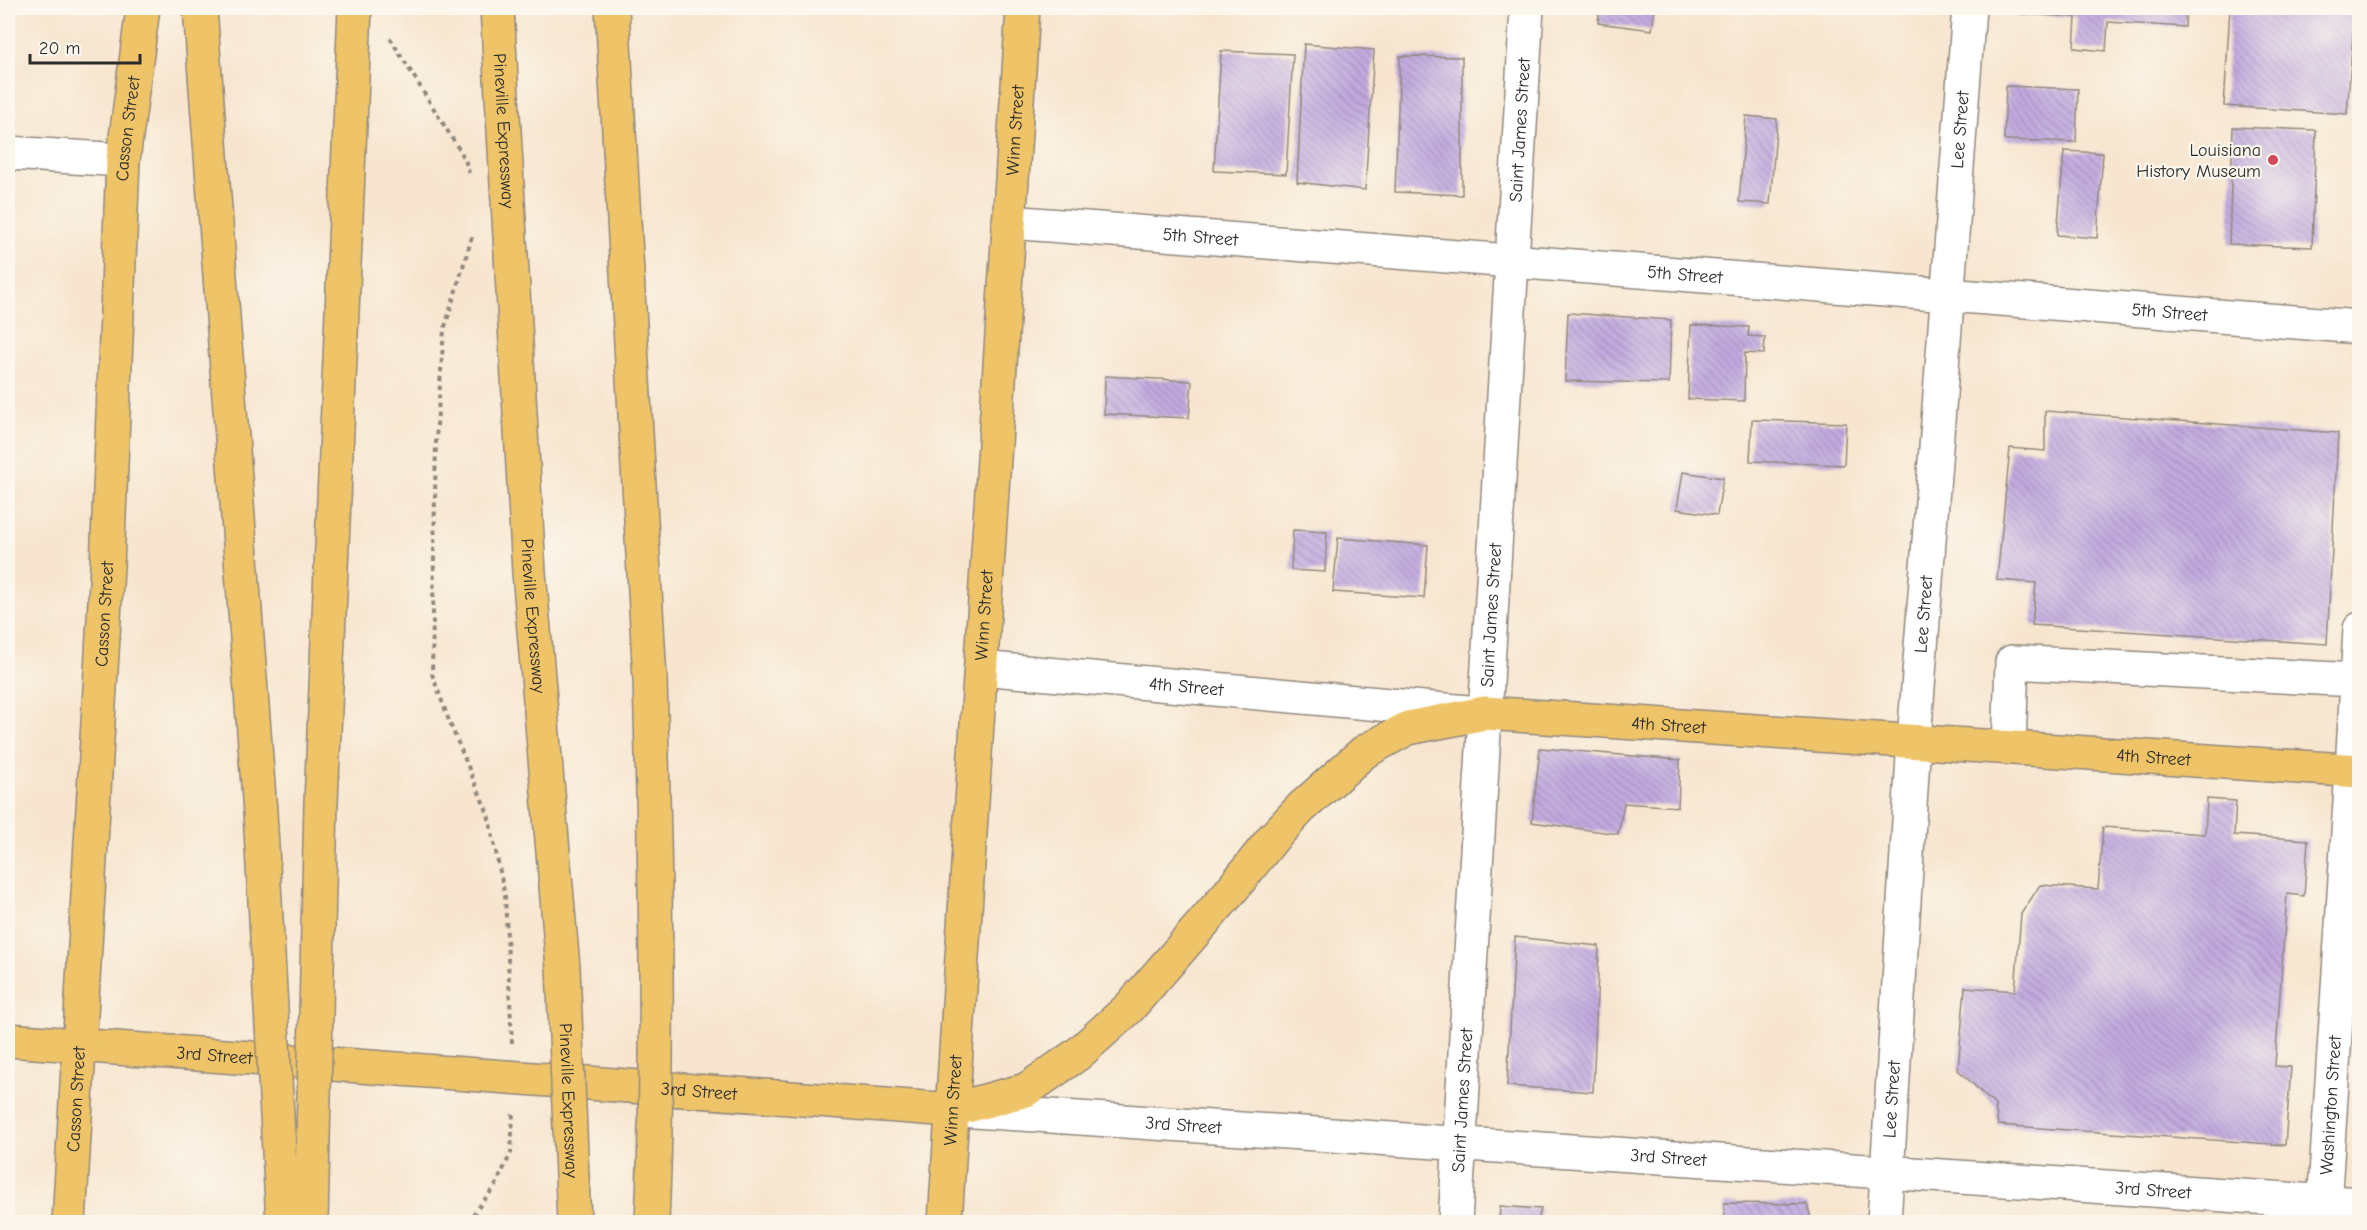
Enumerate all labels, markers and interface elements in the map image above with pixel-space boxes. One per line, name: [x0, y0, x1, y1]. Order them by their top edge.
scale bar: [30, 27, 140, 65]
text: 20 m: [39, 38, 80, 59]
street label: Pineville Expressway: [489, 53, 519, 210]
street label: Saint James Street: [1505, 56, 1535, 203]
street label: Casson Street: [112, 74, 145, 182]
street label: Winn Street: [1002, 83, 1029, 176]
street label: Lee Street: [1946, 89, 1973, 169]
place label: Louisiana History Museum: [2136, 140, 2261, 182]
marker: Louisiana History Museum: [2266, 153, 2280, 167]
street label: 5th Street: [1162, 223, 1240, 250]
street label: 5th Street: [1646, 261, 1724, 288]
street label: 5th Street: [2131, 299, 2209, 326]
street label: Pineville Expressway: [517, 538, 550, 695]
street label: Saint James Street: [1476, 541, 1506, 688]
street label: Casson Street: [91, 560, 118, 668]
street label: Winn Street: [971, 568, 997, 661]
street label: Lee Street: [1910, 574, 1937, 654]
street label: 4th Street: [1148, 673, 1225, 700]
street label: 4th Street: [1631, 712, 1707, 738]
street label: 4th Street: [2116, 744, 2192, 770]
street label: Pineville Expressway: [555, 1022, 583, 1180]
street label: Saint James Street: [1447, 1027, 1477, 1173]
street label: Washington Street: [2316, 1034, 2345, 1176]
street label: 3rd Street: [176, 1042, 254, 1069]
street label: Casson Street: [63, 1045, 90, 1153]
street label: Winn Street: [939, 1053, 966, 1146]
street label: Lee Street: [1879, 1059, 1905, 1139]
street label: 3rd Street: [660, 1078, 739, 1105]
street label: 3rd Street: [1145, 1112, 1223, 1138]
street label: 3rd Street: [1630, 1145, 1708, 1171]
street label: 3rd Street: [2114, 1177, 2193, 1203]

